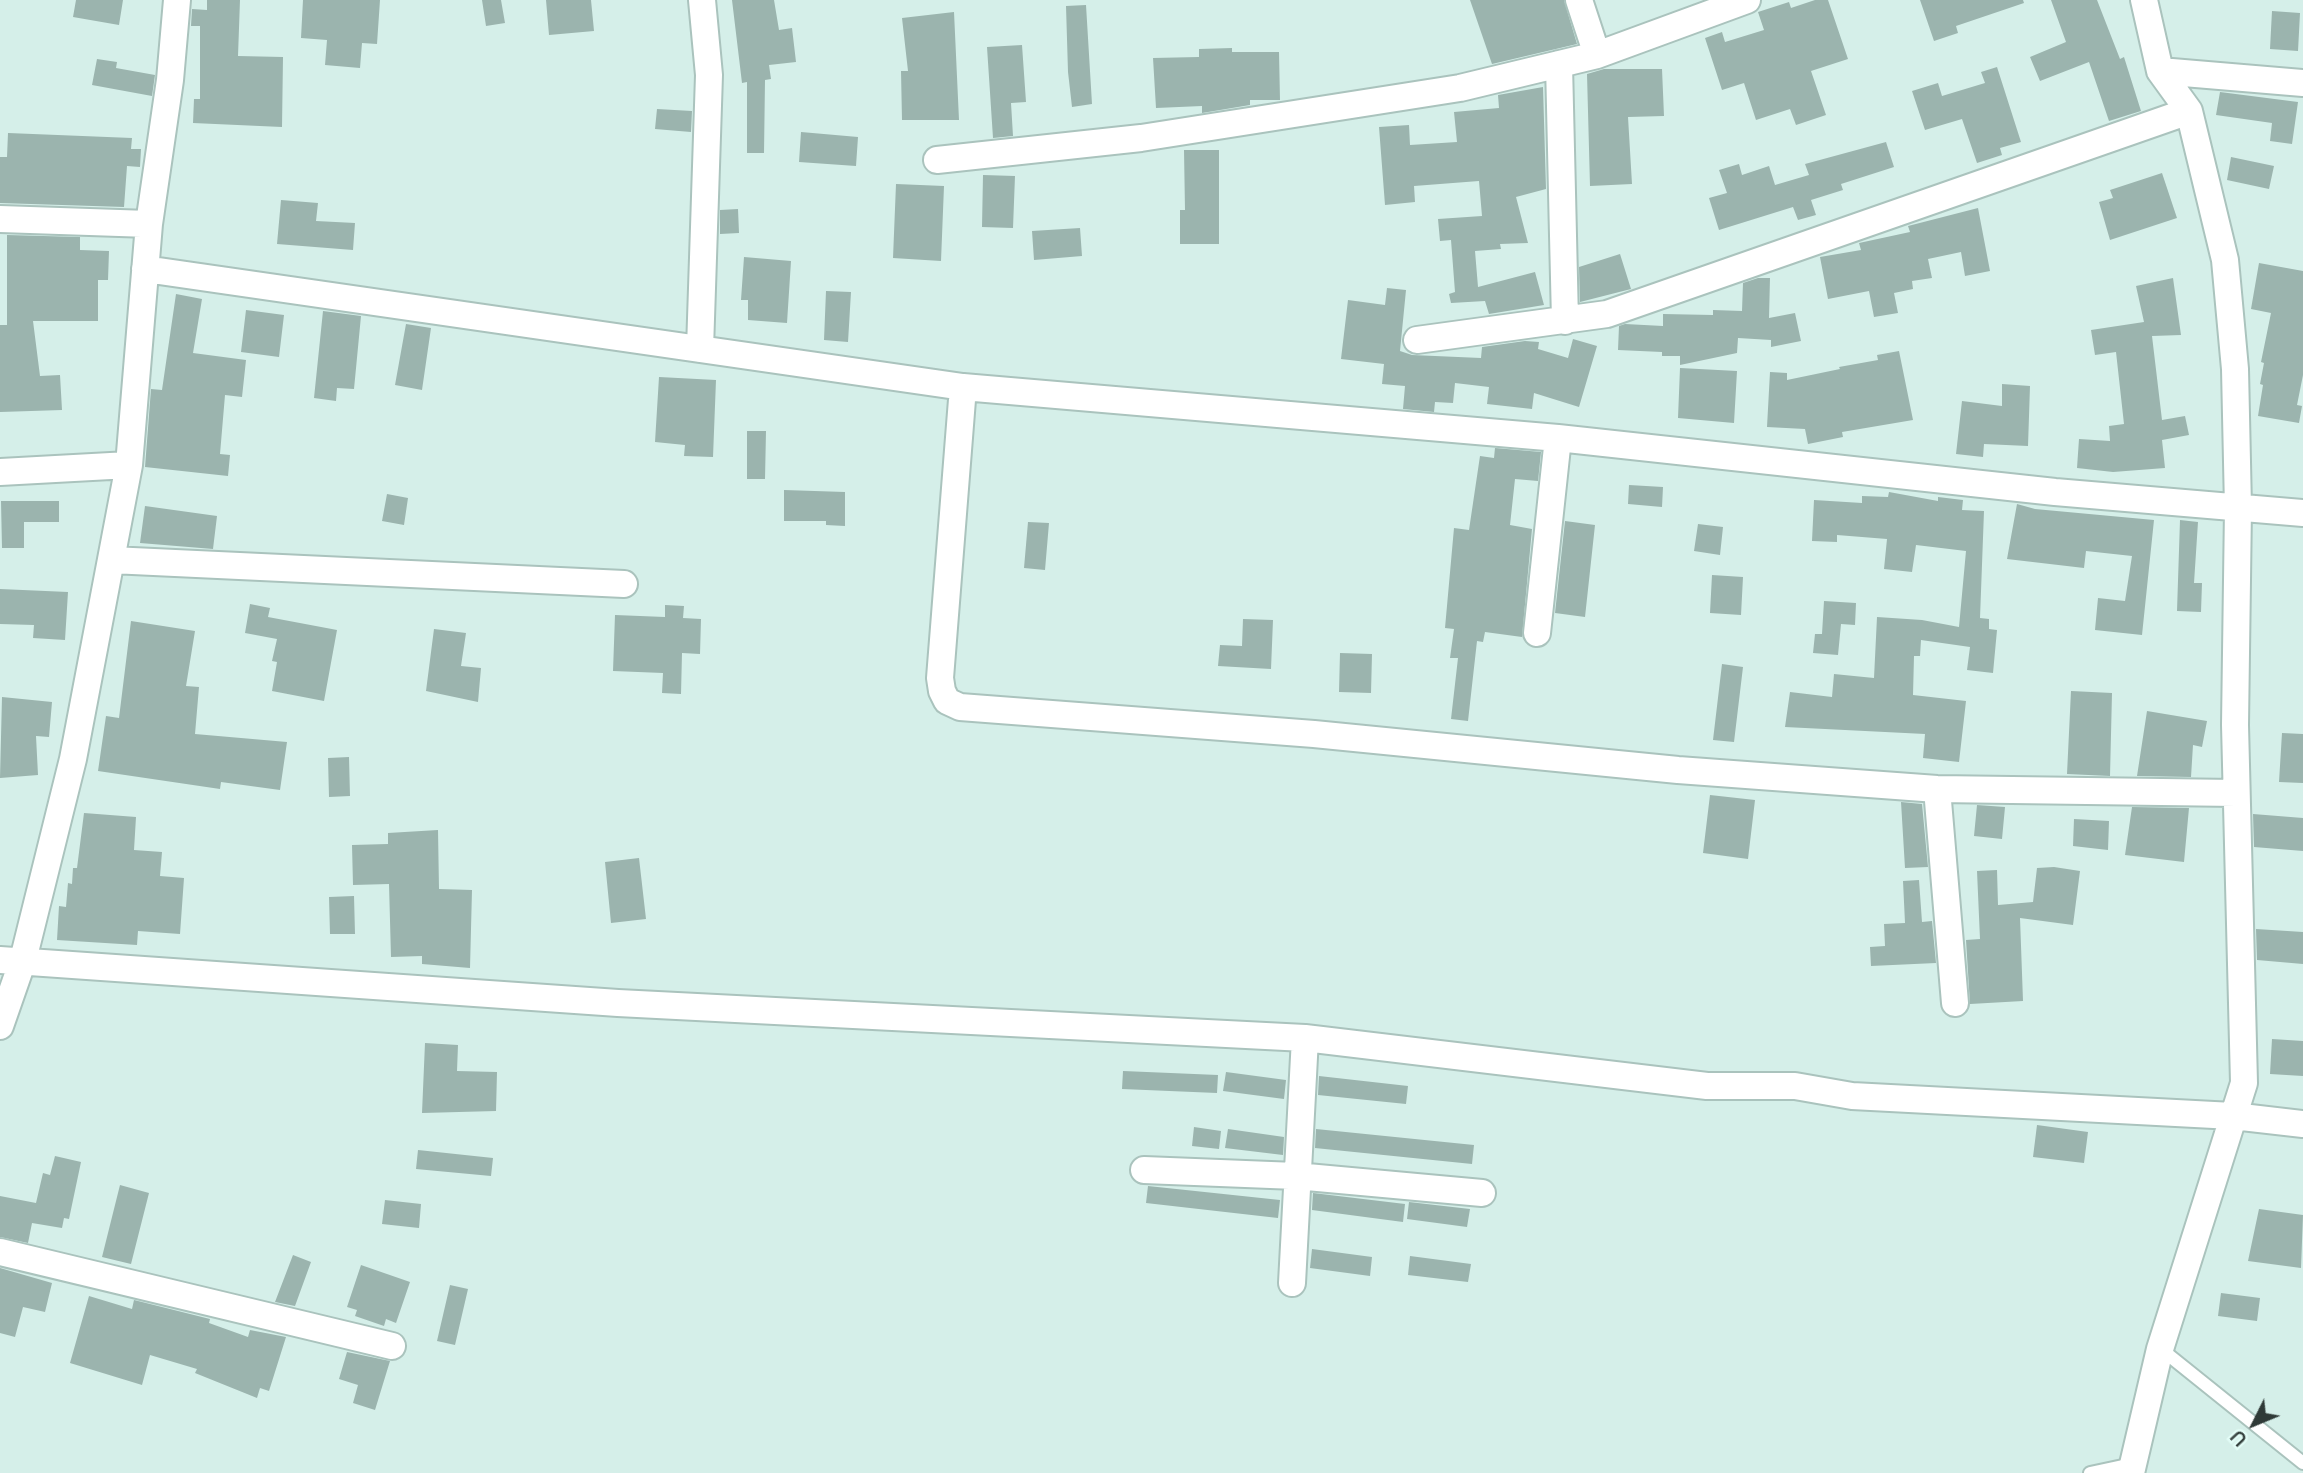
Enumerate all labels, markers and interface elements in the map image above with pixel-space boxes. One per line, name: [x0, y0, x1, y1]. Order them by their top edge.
north arrow: [2219, 1389, 2289, 1459]
text: U: [2224, 1424, 2253, 1452]

